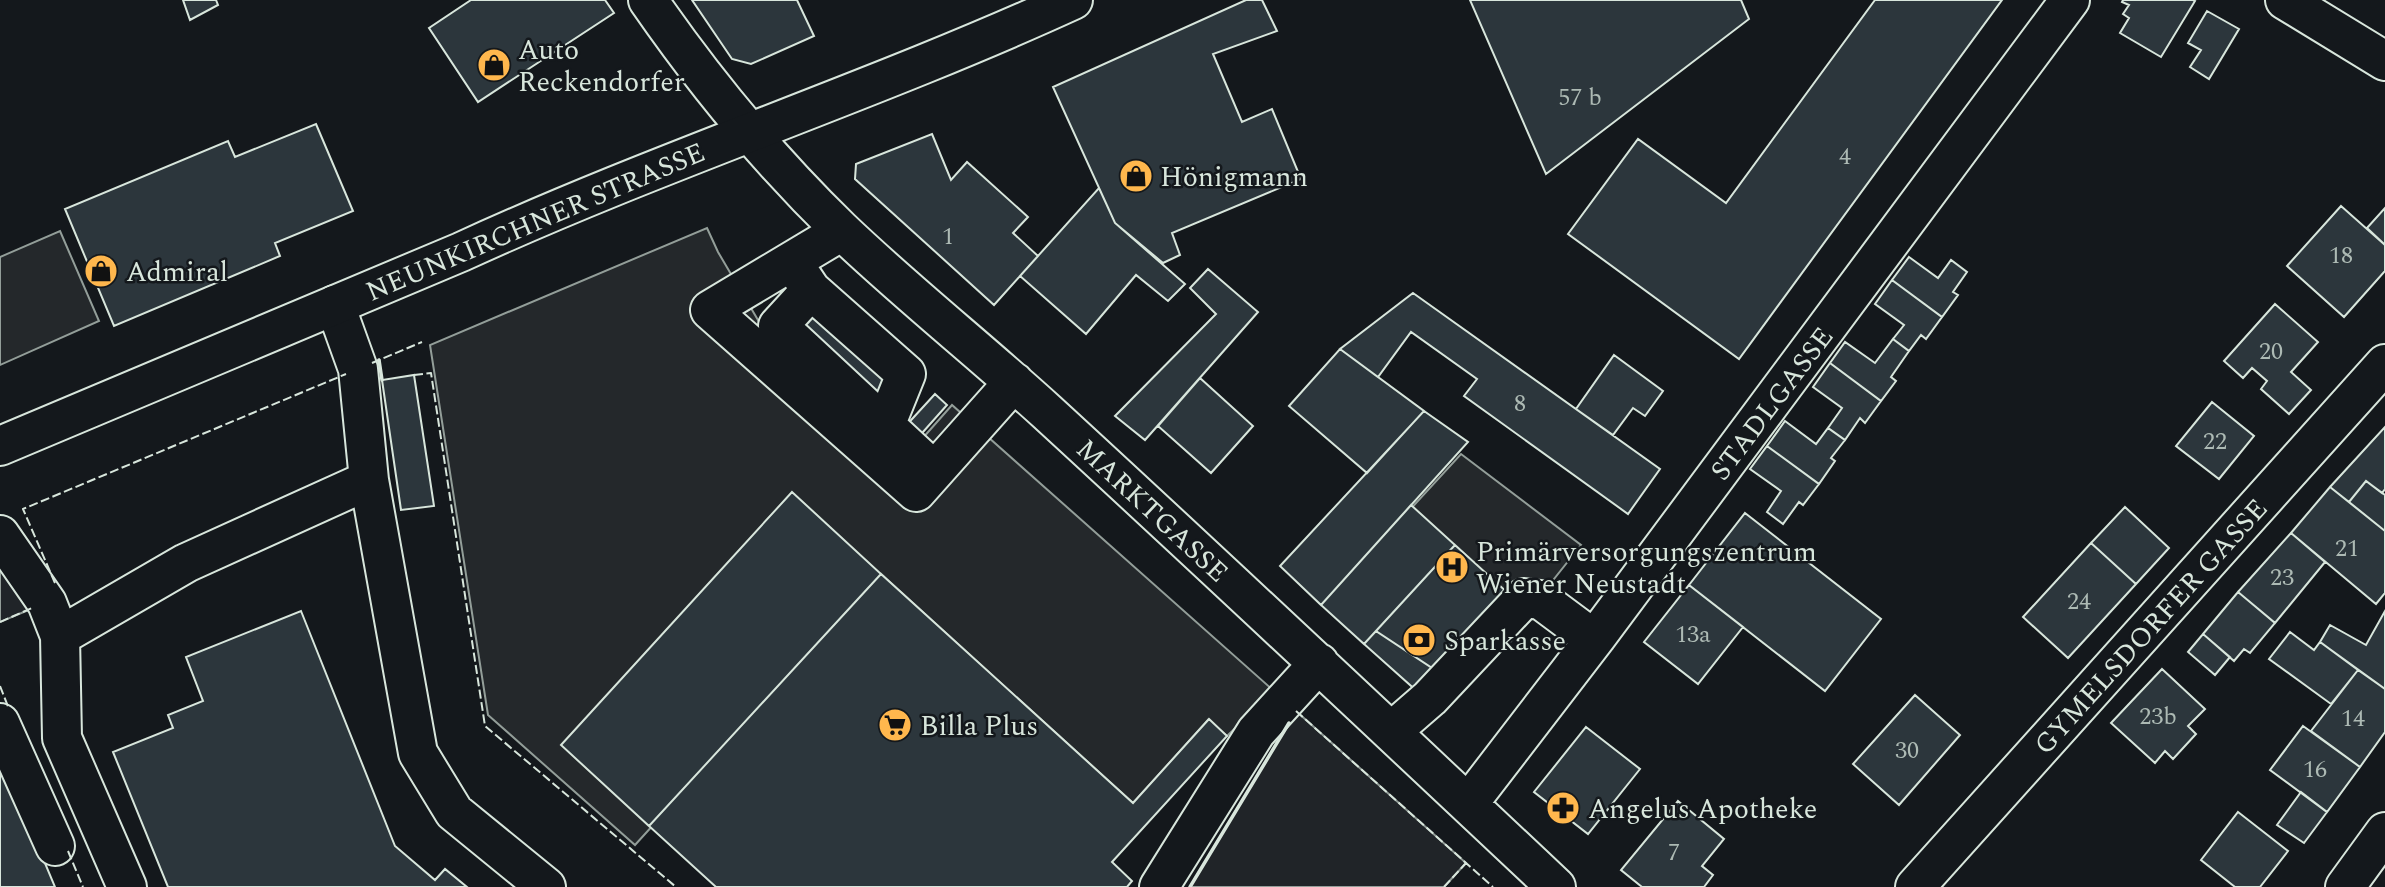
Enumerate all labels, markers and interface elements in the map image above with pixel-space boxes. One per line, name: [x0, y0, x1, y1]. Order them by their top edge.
place label: Auto Reckendorfer: [518, 29, 685, 104]
shop icon: Auto Reckendorfer: [475, 46, 513, 84]
house number: 57 b: [1558, 80, 1602, 116]
street label: NEUNKIRCHNER STRASSE: [359, 131, 712, 313]
house number: 4: [1839, 139, 1851, 175]
place label: Hönigmann: [1160, 156, 1308, 199]
shop icon: Hönigmann: [1117, 157, 1155, 195]
house number: 1: [942, 219, 954, 255]
house number: 18: [2329, 238, 2353, 274]
place label: Admiral: [126, 251, 228, 294]
shop icon: Admiral: [82, 252, 120, 290]
street label: STADLGASSE: [1700, 318, 1845, 490]
house number: 20: [2259, 334, 2283, 370]
house number: 8: [1514, 386, 1526, 422]
house number: 22: [2203, 424, 2227, 460]
street label: MARKTGASSE: [1066, 429, 1238, 593]
street label: GYMELSDORFER GASSE: [2024, 489, 2278, 765]
place label: Primärversorgungszentrum Wiener Neustadt: [1476, 531, 1817, 606]
house number: 21: [2335, 531, 2359, 567]
hospital icon: Primärversorgungszentrum Wiener Neustadt: [1433, 548, 1471, 586]
house number: 23: [2270, 560, 2294, 596]
house number: 24: [2067, 584, 2091, 620]
house number: 13a: [1675, 617, 1711, 653]
place label: Sparkasse: [1444, 620, 1566, 663]
bank icon: Sparkasse: [1400, 621, 1438, 659]
house number: 23b: [2139, 699, 2177, 735]
house number: 14: [2341, 701, 2365, 737]
place label: Billa Plus: [920, 705, 1038, 748]
supermarket icon: Billa Plus: [876, 706, 914, 744]
house number: 30: [1895, 733, 1919, 769]
house number: 16: [2303, 752, 2327, 788]
place label: Angelus Apotheke: [1588, 788, 1817, 831]
pharmacy icon: Angelus Apotheke: [1544, 789, 1582, 827]
house number: 7: [1668, 835, 1680, 871]

